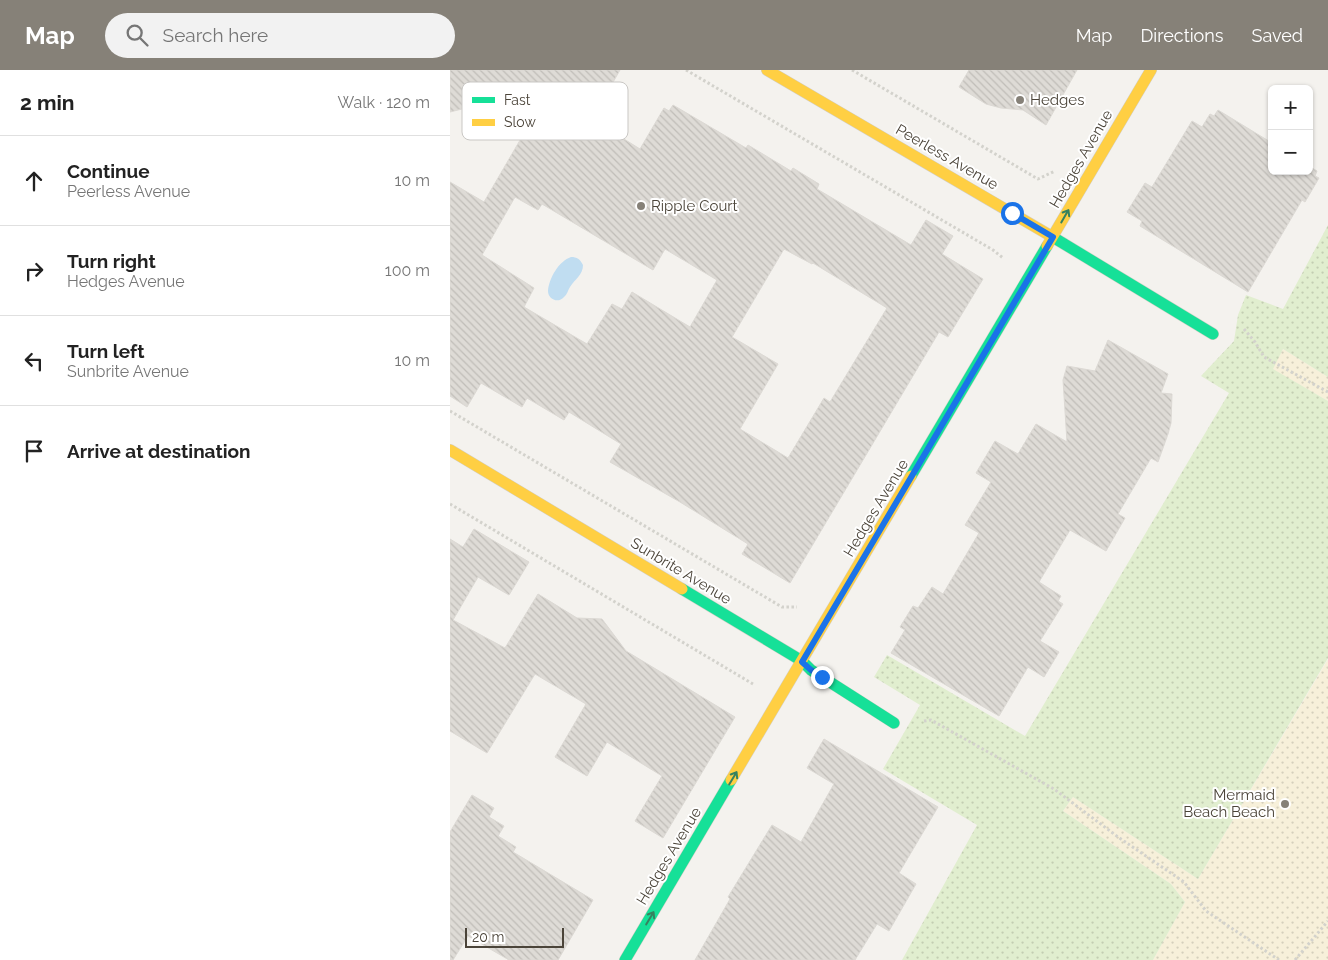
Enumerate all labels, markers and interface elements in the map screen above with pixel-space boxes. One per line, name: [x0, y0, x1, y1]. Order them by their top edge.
search box: [105, 13, 455, 58]
text: Map: [25, 21, 75, 50]
icon: search: [123, 21, 151, 49]
text: Search here: [163, 24, 268, 46]
text: Map: [1076, 25, 1112, 46]
text: Directions: [1140, 25, 1224, 46]
text: Saved: [1252, 25, 1303, 46]
legend: [462, 82, 628, 140]
map controls: [1268, 85, 1313, 175]
button: +: [1268, 85, 1313, 130]
text: 2 min: [20, 90, 74, 115]
place label: Hedges: [1030, 91, 1084, 109]
text: Fast: [504, 92, 531, 108]
text: Walk · 120 m: [338, 93, 430, 112]
marker: Hedges: [1014, 94, 1026, 106]
street label: Hedges Avenue: [1046, 107, 1116, 211]
text: Slow: [504, 114, 536, 130]
street label: Peerless Avenue: [893, 120, 1002, 194]
button: −: [1268, 130, 1313, 175]
text: Continue: [67, 160, 150, 182]
icon: ahead: [20, 167, 48, 195]
text: 10 m: [395, 171, 430, 190]
text: Peerless Avenue: [67, 182, 190, 201]
place label: Ripple Court: [651, 197, 738, 215]
marker: Ripple Court: [635, 200, 647, 212]
route start: [1001, 202, 1024, 225]
one-way arrow: [1060, 210, 1070, 224]
text: Turn right: [67, 250, 156, 272]
icon: right: [20, 257, 48, 285]
text: 100 m: [385, 261, 430, 280]
text: Hedges Avenue: [67, 272, 185, 291]
text: Turn left: [67, 340, 144, 362]
icon: left: [20, 347, 48, 375]
text: 10 m: [395, 351, 430, 370]
text: Sunbrite Avenue: [67, 362, 189, 381]
icon: arrive: [20, 437, 48, 465]
text: Arrive at destination: [67, 440, 251, 462]
street label: Hedges Avenue: [840, 456, 912, 560]
street label: Sunbrite Avenue: [627, 534, 735, 608]
route end: [811, 666, 834, 689]
one-way arrow: [728, 772, 738, 786]
place label: Mermaid Beach Beach: [1183, 786, 1275, 821]
marker: Mermaid Beach Beach: [1279, 798, 1291, 810]
street label: Hedges Avenue: [633, 804, 705, 908]
one-way arrow: [645, 911, 655, 926]
scale bar: [465, 925, 564, 948]
text: 20 m: [472, 929, 504, 945]

